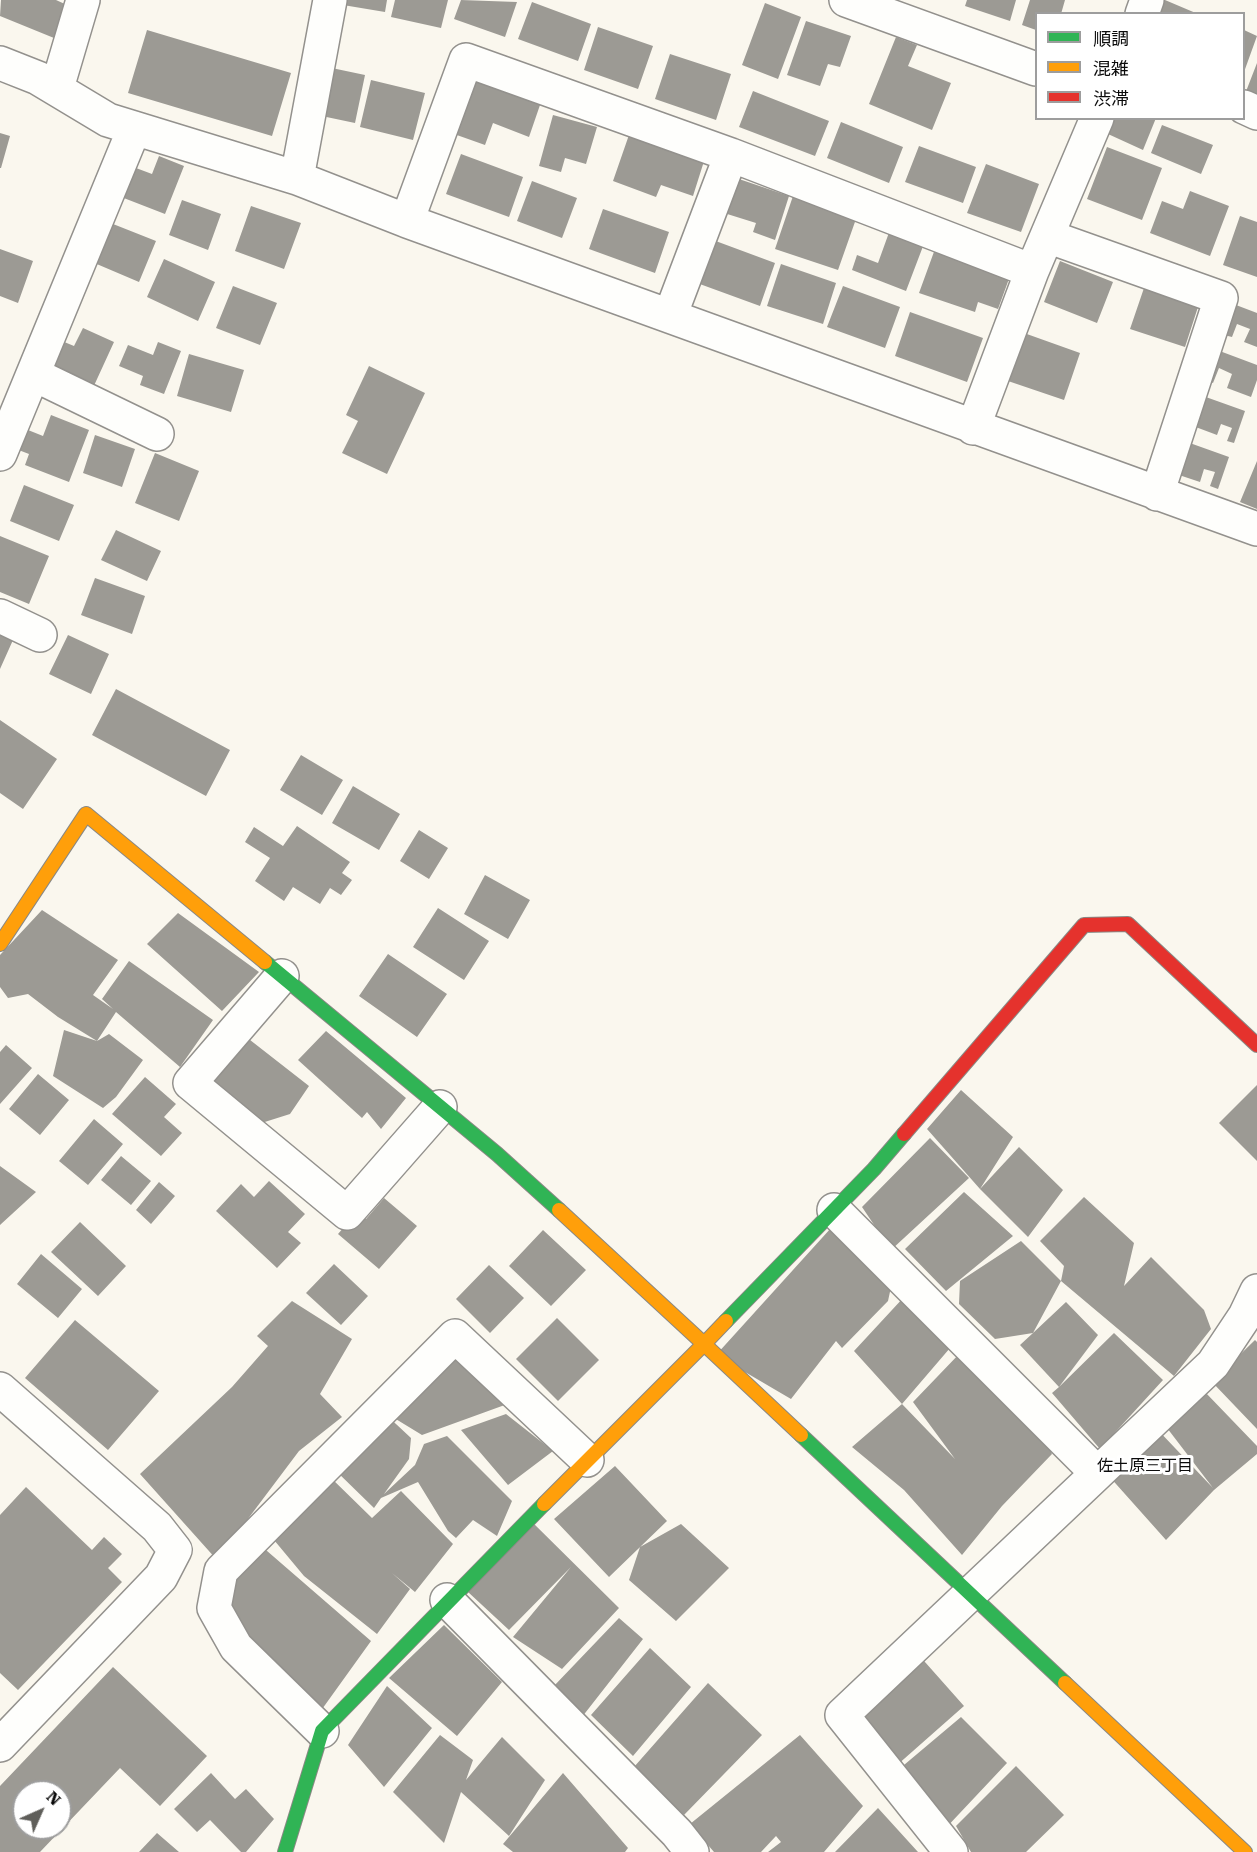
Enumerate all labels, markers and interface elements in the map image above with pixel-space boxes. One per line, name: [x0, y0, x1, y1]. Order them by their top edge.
legend: [1035, 12, 1245, 120]
text: 順調: [1093, 28, 1129, 49]
text: 混雑: [1093, 58, 1129, 79]
text: 渋滞: [1093, 88, 1129, 109]
district label: 佐土原三丁目: [1097, 1456, 1193, 1476]
north arrow: [12, 1780, 72, 1840]
text: N: [43, 1787, 65, 1809]

